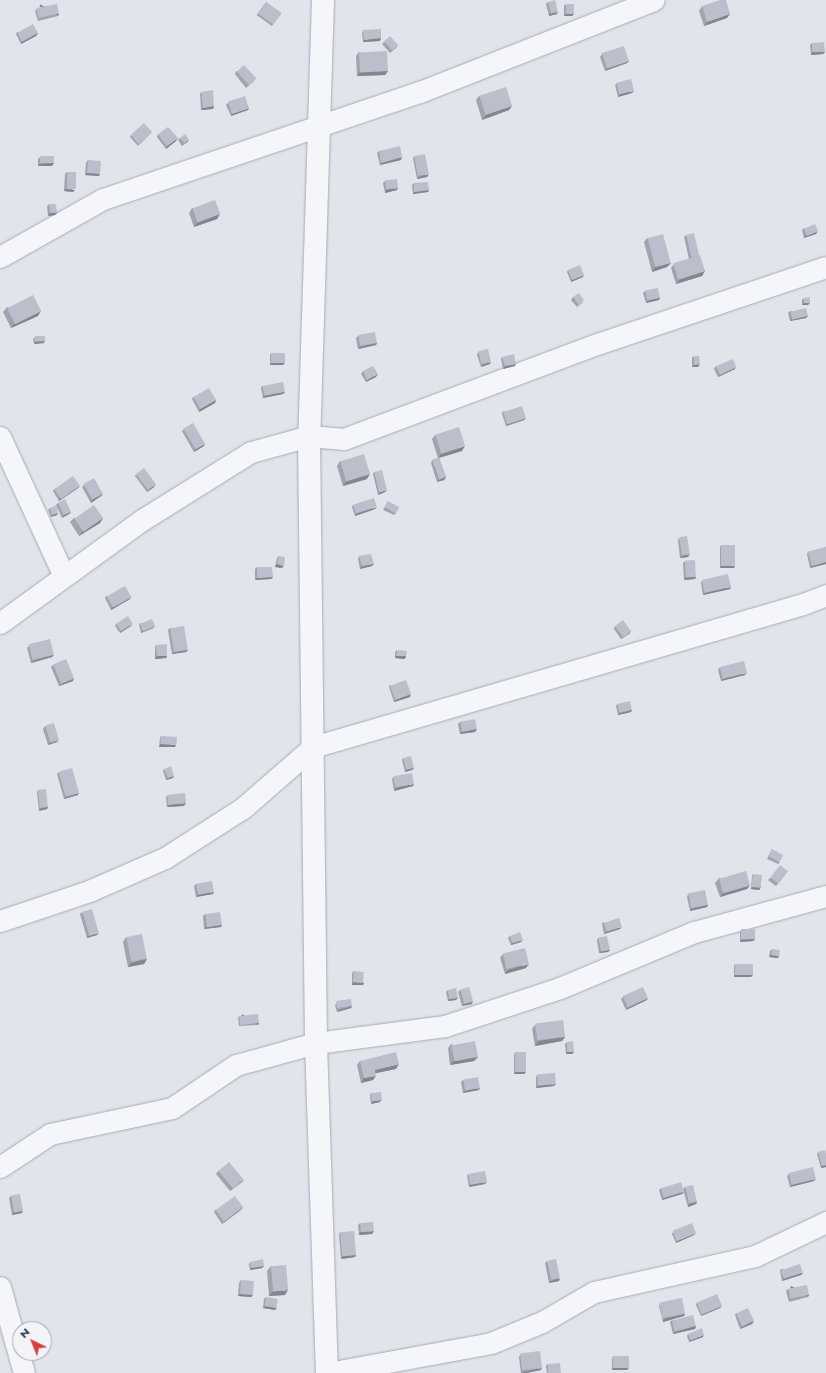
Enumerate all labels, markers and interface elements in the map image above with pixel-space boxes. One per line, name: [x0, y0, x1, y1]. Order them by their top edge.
north arrow: [12, 1321, 52, 1361]
text: N: [16, 1324, 33, 1342]

